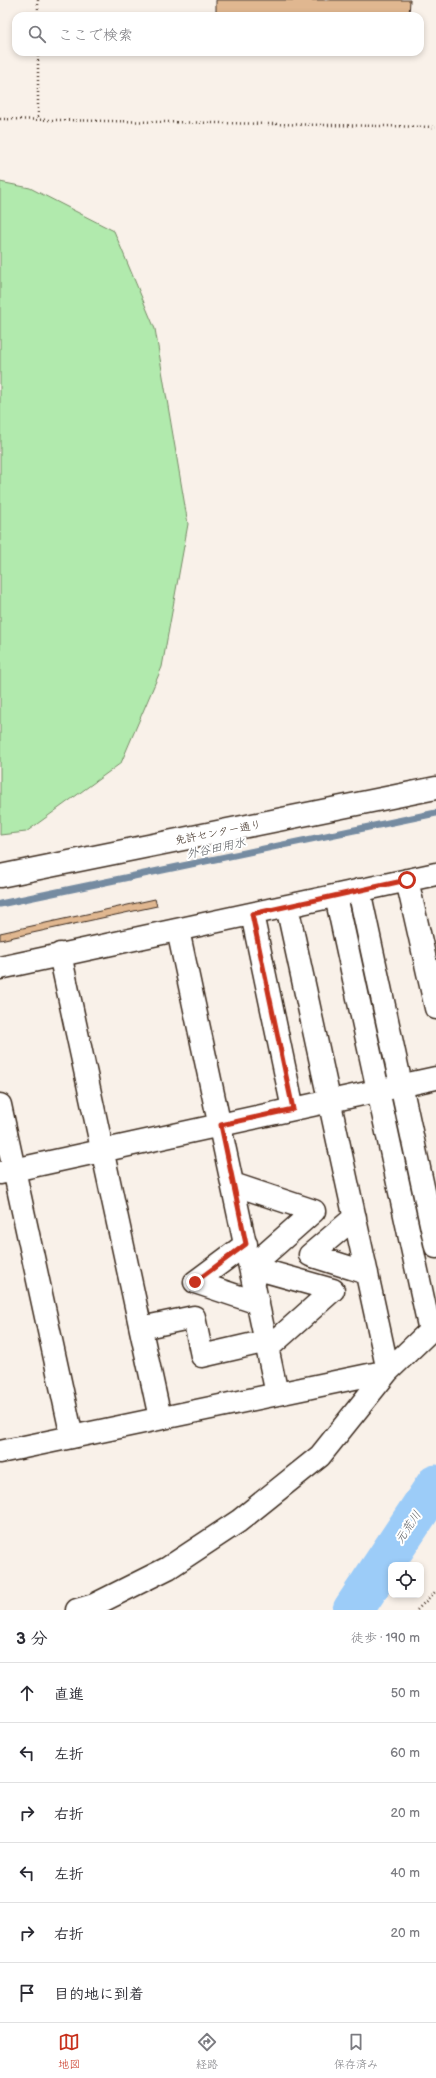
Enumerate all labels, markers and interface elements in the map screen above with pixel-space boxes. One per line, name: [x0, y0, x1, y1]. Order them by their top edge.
search box: [12, 12, 424, 56]
icon: search: [26, 23, 48, 45]
text: ここで検索: [58, 26, 133, 45]
street label: 免許センター通り: [174, 818, 262, 847]
water label: 外谷田用水: [185, 835, 247, 862]
route start: [398, 871, 416, 889]
route end: [186, 1273, 204, 1291]
water label: 元荒川: [392, 1508, 425, 1546]
map controls: [388, 1562, 424, 1598]
button: locate: [388, 1562, 424, 1598]
text: 3 分: [16, 1629, 48, 1649]
text: 徒歩 · 190 m: [351, 1630, 420, 1646]
icon: ahead: [16, 1682, 38, 1704]
text: 直進: [54, 1685, 84, 1704]
text: 50 m: [391, 1685, 420, 1701]
icon: left: [16, 1742, 38, 1764]
text: 左折: [54, 1745, 84, 1764]
text: 60 m: [390, 1745, 420, 1761]
icon: right: [16, 1802, 38, 1824]
text: 右折: [54, 1805, 84, 1824]
text: 20 m: [390, 1805, 420, 1821]
icon: left: [16, 1862, 38, 1884]
text: 左折: [54, 1865, 84, 1884]
text: 40 m: [390, 1865, 420, 1881]
icon: right: [16, 1922, 38, 1944]
text: 右折: [54, 1925, 84, 1944]
text: 20 m: [390, 1925, 420, 1941]
icon: arrive: [16, 1982, 38, 2004]
text: 目的地に到着: [54, 1985, 144, 2004]
tab: 地図: [58, 2031, 80, 2071]
tab: 経路: [196, 2031, 218, 2071]
tab: 保存済み: [334, 2031, 378, 2071]

